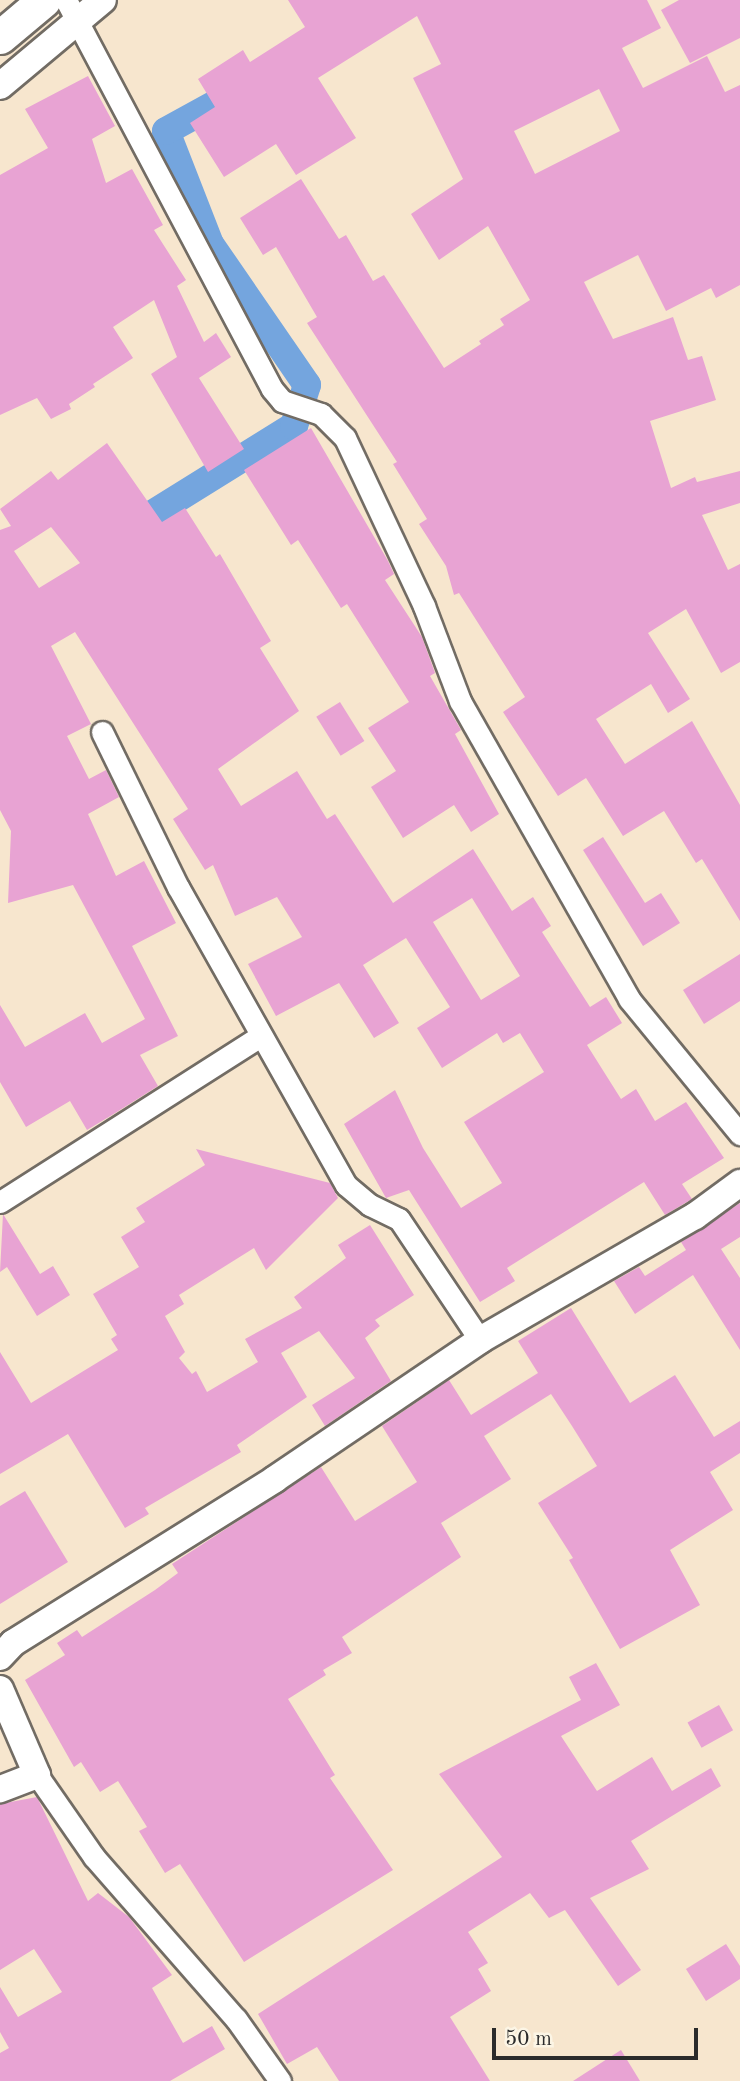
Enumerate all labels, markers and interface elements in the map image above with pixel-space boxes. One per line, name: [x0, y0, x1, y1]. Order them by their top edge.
scale bar: [495, 2014, 702, 2058]
text: 50 m: [505, 2029, 552, 2050]

